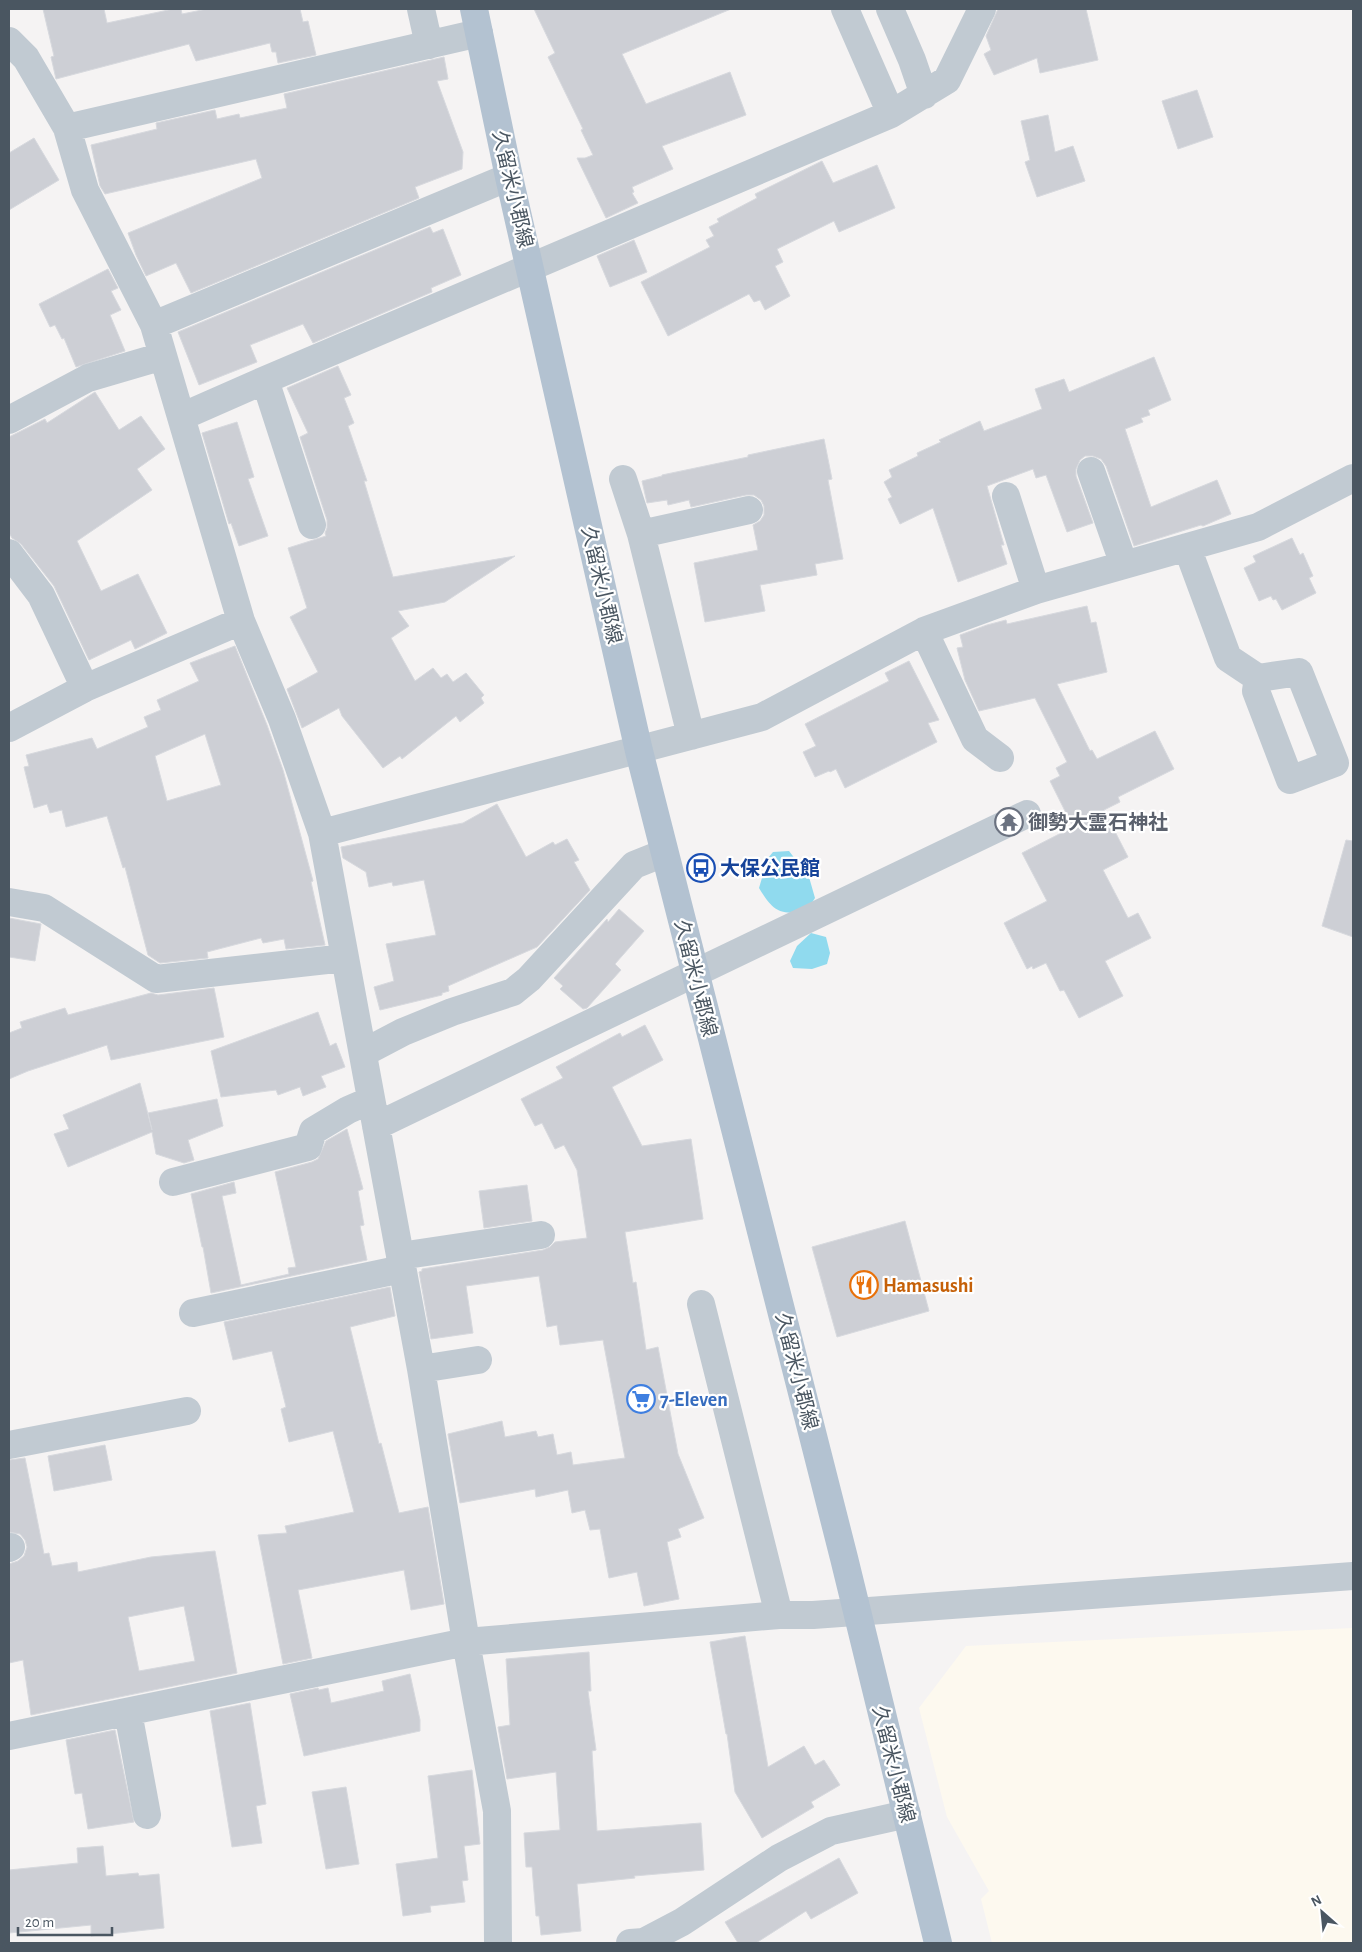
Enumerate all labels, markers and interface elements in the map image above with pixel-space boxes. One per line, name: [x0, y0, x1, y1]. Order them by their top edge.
street label: 久留米小郡線: [489, 128, 537, 250]
street label: 久留米小郡線: [578, 524, 626, 646]
temple icon: 御勢大霊石神社: [994, 807, 1024, 837]
place label: 御勢大霊石神社: [1028, 811, 1168, 833]
bus stop icon: 大保公民館: [686, 853, 716, 883]
place label: 大保公民館: [720, 858, 820, 879]
street label: 久留米小郡線: [671, 917, 721, 1039]
restaurant icon: Hamasushi: [849, 1270, 879, 1300]
place label: Hamasushi: [883, 1276, 974, 1296]
street label: 久留米小郡線: [772, 1310, 822, 1432]
supermarket icon: 7-Eleven: [626, 1384, 656, 1414]
place label: 7-Eleven: [660, 1390, 728, 1410]
street label: 久留米小郡線: [869, 1703, 919, 1825]
north arrow: [1297, 1887, 1347, 1937]
text: N: [1309, 1893, 1324, 1910]
scale bar: [18, 1904, 111, 1936]
text: 20 m: [25, 1915, 54, 1930]

